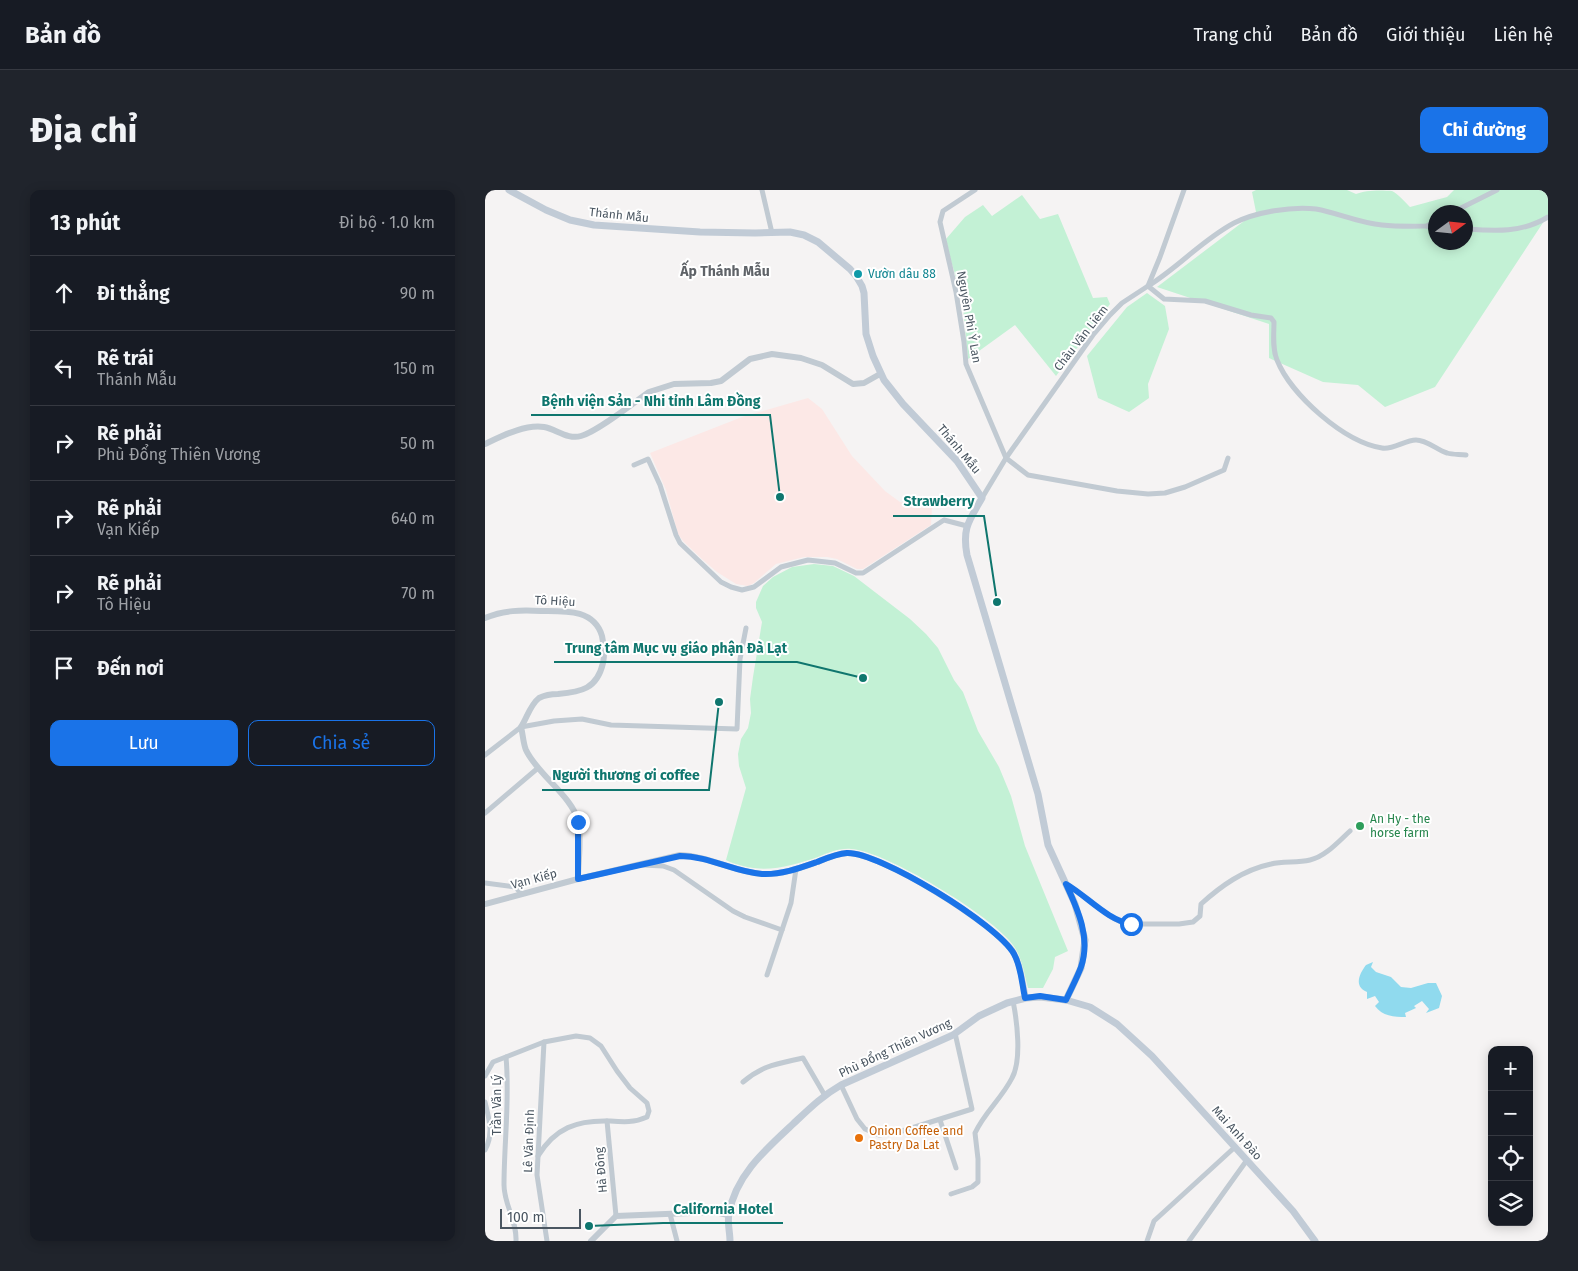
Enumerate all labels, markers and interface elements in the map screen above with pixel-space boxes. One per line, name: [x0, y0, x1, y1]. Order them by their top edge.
text: Bản đồ: [25, 21, 101, 49]
text: Trang chủ: [1193, 24, 1273, 46]
text: Bản đồ: [1301, 24, 1358, 46]
text: Giới thiệu: [1386, 24, 1465, 46]
text: Liên hệ: [1493, 24, 1553, 46]
button: Chỉ đường: [1420, 107, 1548, 153]
text: Địa chỉ: [30, 109, 137, 151]
street label: Thánh Mẫu: [589, 204, 650, 225]
north arrow: [1428, 205, 1473, 250]
text: 13 phút: [50, 210, 120, 236]
text: Đi bộ · 1.0 km: [339, 213, 435, 232]
district label: Ấp Thánh Mẫu: [679, 259, 770, 280]
place label: Vườn dâu 88: [868, 267, 936, 281]
marker: Vườn dâu 88: [852, 268, 864, 280]
street label: Nguyên Phi Ỷ Lan: [954, 269, 986, 364]
icon: ahead: [50, 279, 78, 307]
text: Đi thẳng: [97, 282, 170, 305]
text: 90 m: [400, 284, 435, 303]
street label: Châu Văn Liêm: [1051, 302, 1111, 374]
text: Rẽ trái: [97, 347, 154, 370]
icon: left: [50, 354, 78, 382]
text: 150 m: [393, 359, 435, 378]
text: Thánh Mẫu: [97, 370, 177, 389]
callout: Bệnh viện Sản - Nhi tỉnh Lâm Đồng: [531, 386, 770, 415]
text: Bệnh viện Sản - Nhi tỉnh Lâm Đồng: [542, 391, 761, 410]
street label: Thánh Mẫu: [934, 421, 984, 476]
text: Rẽ phải: [97, 422, 162, 445]
icon: right: [50, 429, 78, 457]
text: 50 m: [400, 434, 435, 453]
text: Phù Đổng Thiên Vương: [97, 445, 260, 464]
callout: Strawberry: [893, 487, 984, 516]
text: Strawberry: [903, 493, 975, 510]
text: Rẽ phải: [97, 497, 162, 520]
icon: right: [50, 504, 78, 532]
text: 640 m: [391, 509, 435, 528]
text: Vạn Kiếp: [97, 520, 160, 539]
text: Rẽ phải: [97, 572, 162, 595]
icon: right: [50, 579, 78, 607]
text: 70 m: [401, 584, 435, 603]
street label: Tô Hiệu: [534, 593, 576, 609]
text: Tô Hiệu: [97, 595, 151, 614]
callout: Trung tâm Mục vụ giáo phận Đà Lạt: [554, 633, 797, 662]
text: Trung tâm Mục vụ giáo phận Đà Lạt: [565, 640, 788, 657]
icon: arrive: [50, 654, 78, 682]
text: Đến nơi: [97, 657, 164, 680]
button: Lưu: [50, 720, 238, 766]
button: Chia sẻ: [248, 720, 435, 766]
callout: Người thương ơi coffee: [542, 761, 709, 790]
text: Người thương ơi coffee: [552, 767, 700, 784]
route end: [567, 811, 590, 834]
place label: An Hy - the horse farm: [1370, 812, 1430, 840]
marker: An Hy - the horse farm: [1354, 820, 1366, 832]
street label: Vạn Kiếp: [509, 865, 559, 892]
route start: [1120, 913, 1143, 936]
street label: Phù Đổng Thiên Vương: [836, 1014, 954, 1080]
map controls: [1488, 1046, 1533, 1226]
button: +: [1488, 1046, 1533, 1091]
street label: Trần Văn Lý: [489, 1075, 504, 1135]
button: −: [1488, 1091, 1533, 1136]
street label: Mai Anh Đào: [1209, 1103, 1265, 1163]
street label: Lê Văn Định: [521, 1109, 537, 1173]
place label: Onion Coffee and Pastry Da Lat: [869, 1124, 963, 1152]
marker: Onion Coffee and Pastry Da Lat: [853, 1132, 865, 1144]
button: locate: [1488, 1136, 1533, 1181]
street label: Hà Đông: [592, 1146, 610, 1194]
button: layers: [1488, 1181, 1533, 1226]
callout: California Hotel: [663, 1194, 783, 1223]
text: California Hotel: [673, 1201, 774, 1218]
scale bar: [500, 1206, 581, 1229]
text: 100 m: [507, 1209, 544, 1226]

